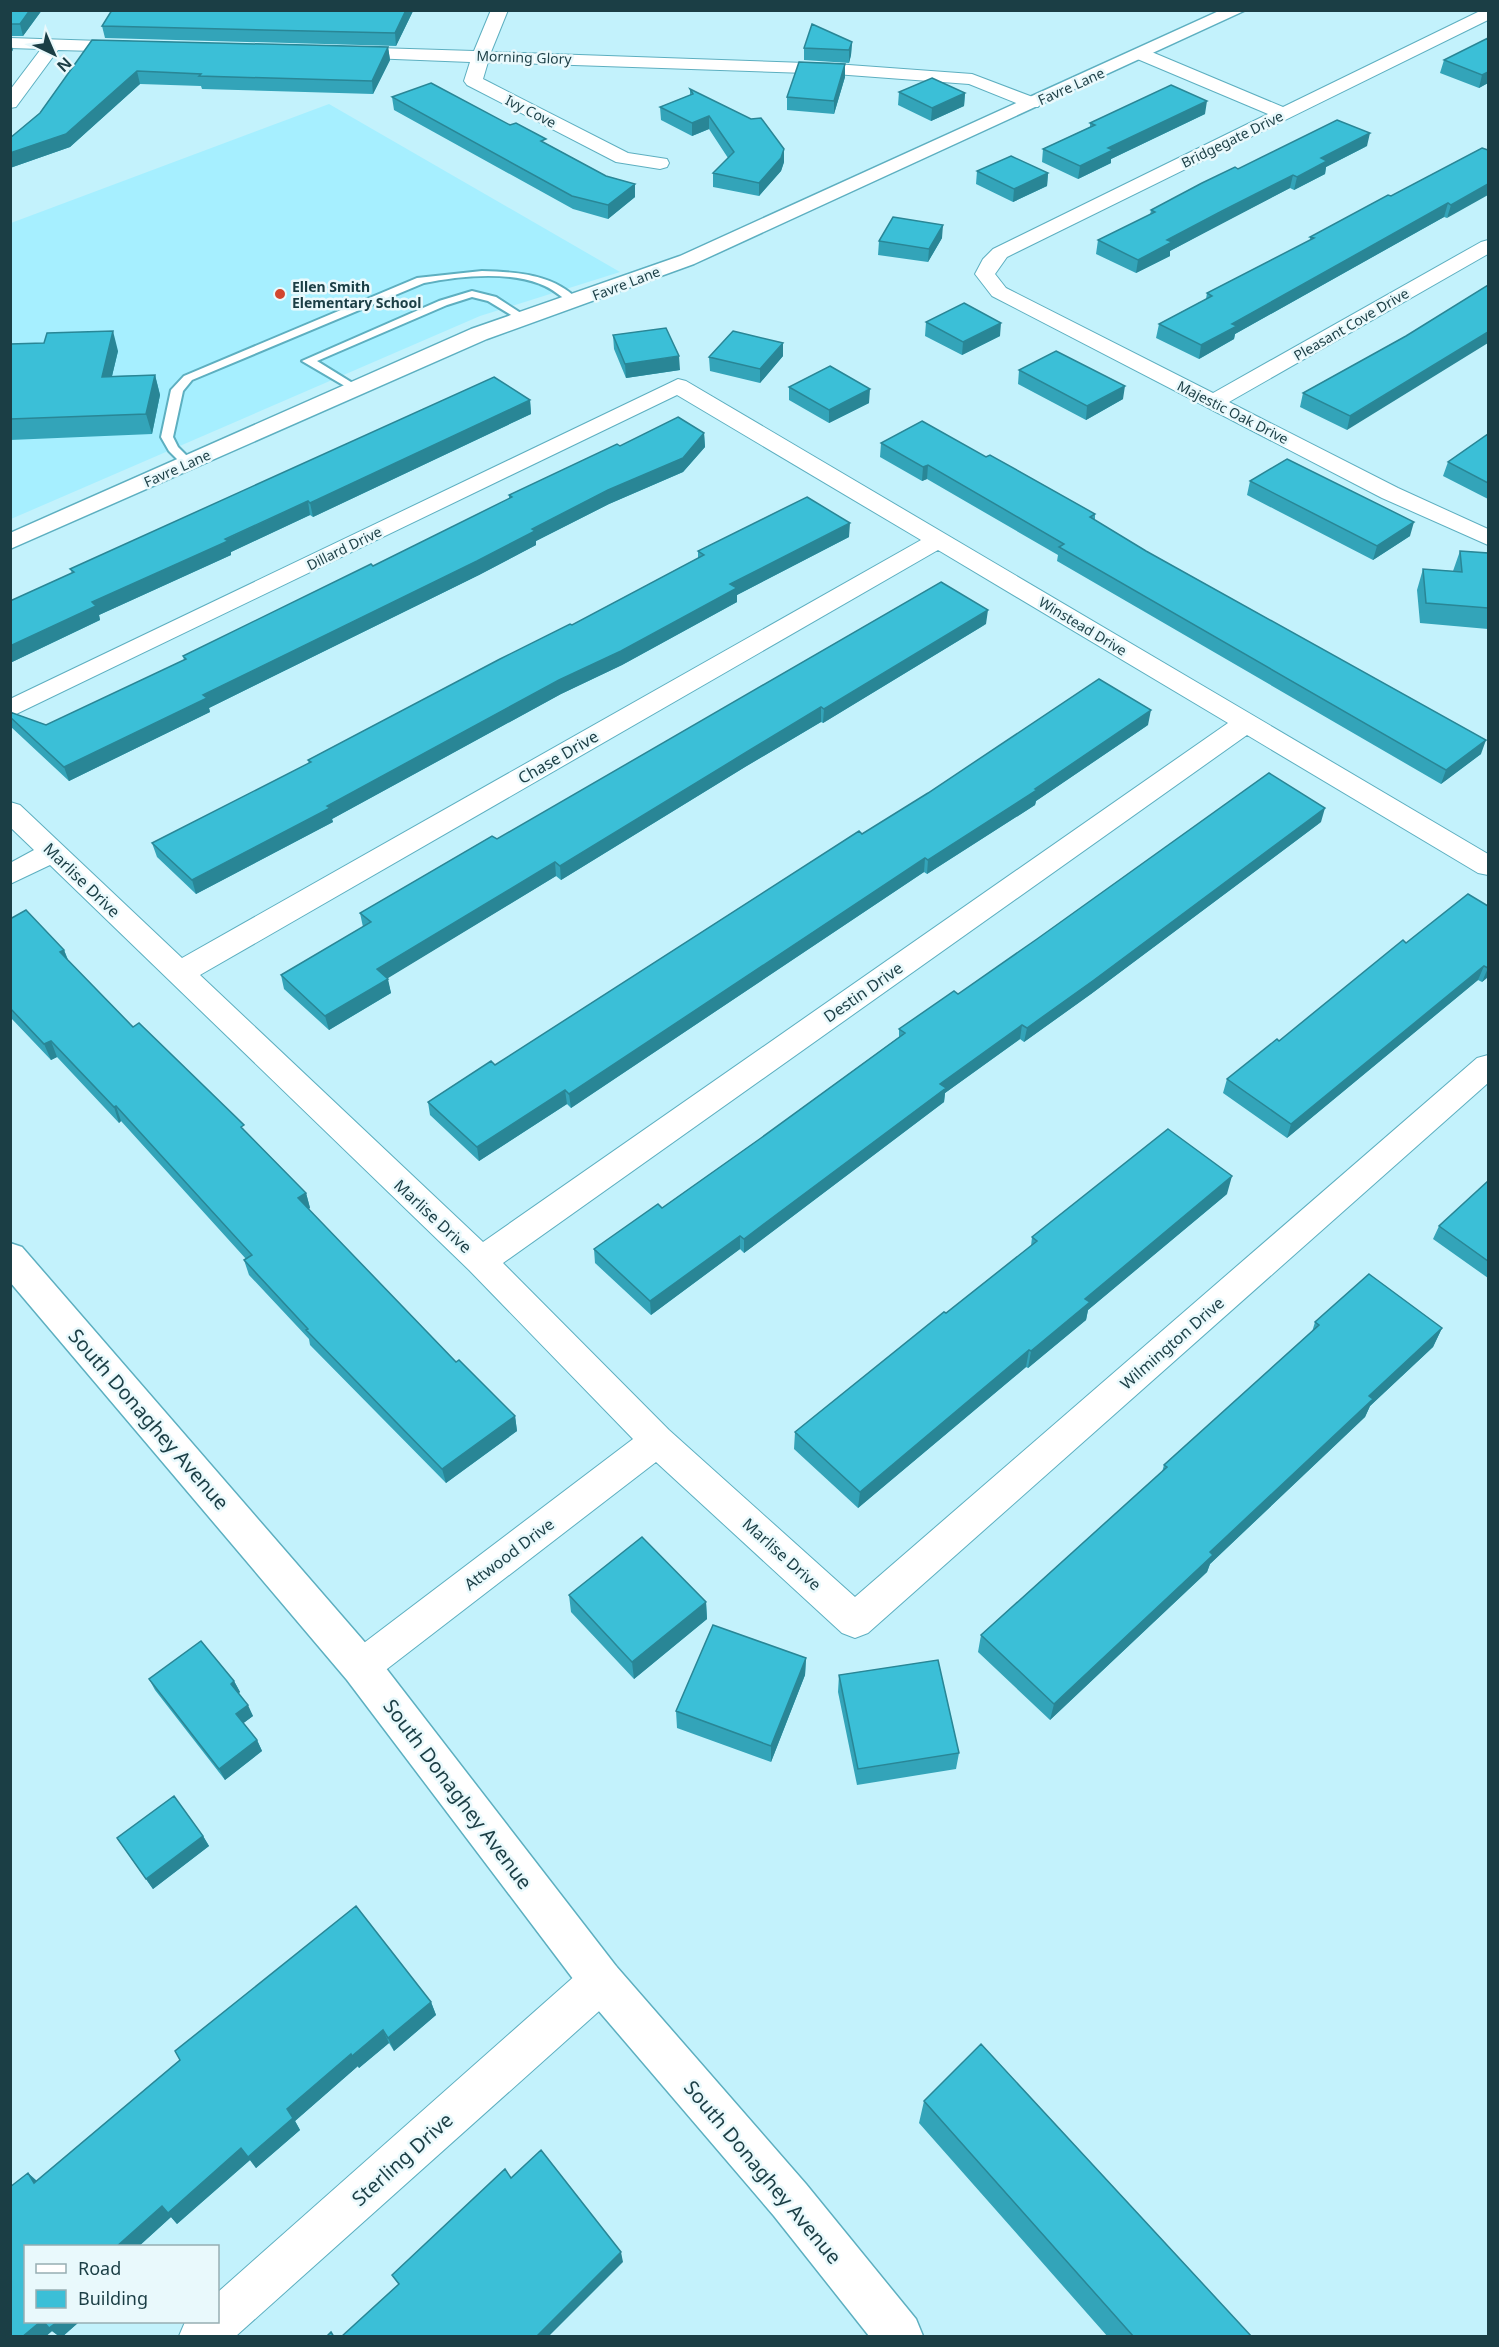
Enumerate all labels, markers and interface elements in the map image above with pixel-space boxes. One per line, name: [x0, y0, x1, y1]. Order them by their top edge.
north arrow: [24, 24, 84, 84]
street label: Morning Glory: [476, 46, 573, 68]
text: N: [52, 52, 77, 77]
street label: Favre Lane: [1035, 63, 1107, 109]
street label: Ivy Cove: [502, 90, 560, 132]
street label: Bridgegate Drive: [1178, 106, 1286, 172]
street label: Favre Lane: [589, 261, 663, 305]
place label: Ellen Smith Elementary School: [292, 277, 422, 312]
street label: Pleasant Cove Drive: [1290, 283, 1412, 365]
marker: Ellen Smith Elementary School: [273, 287, 287, 301]
street label: Majestic Oak Drive: [1174, 376, 1292, 448]
street label: Favre Lane: [141, 445, 213, 491]
street label: Dillard Drive: [303, 522, 385, 574]
street label: Winstead Drive: [1035, 592, 1131, 660]
street label: Chase Drive: [514, 725, 602, 789]
street label: Marlise Drive: [39, 838, 125, 922]
street label: Destin Drive: [819, 957, 907, 1027]
street label: Marlise Drive: [389, 1174, 477, 1258]
street label: Wilmington Drive: [1115, 1292, 1229, 1394]
street label: South Donaghey Avenue: [63, 1323, 235, 1515]
street label: Attwood Drive: [460, 1513, 558, 1595]
street label: Marlise Drive: [738, 1513, 826, 1595]
street label: South Donaghey Avenue: [378, 1693, 538, 1895]
street label: South Donaghey Avenue: [678, 2075, 848, 2269]
street label: Sterling Drive: [346, 2106, 458, 2212]
legend: [24, 2245, 219, 2323]
text: Road: [78, 2256, 121, 2280]
text: Building: [78, 2286, 148, 2310]

